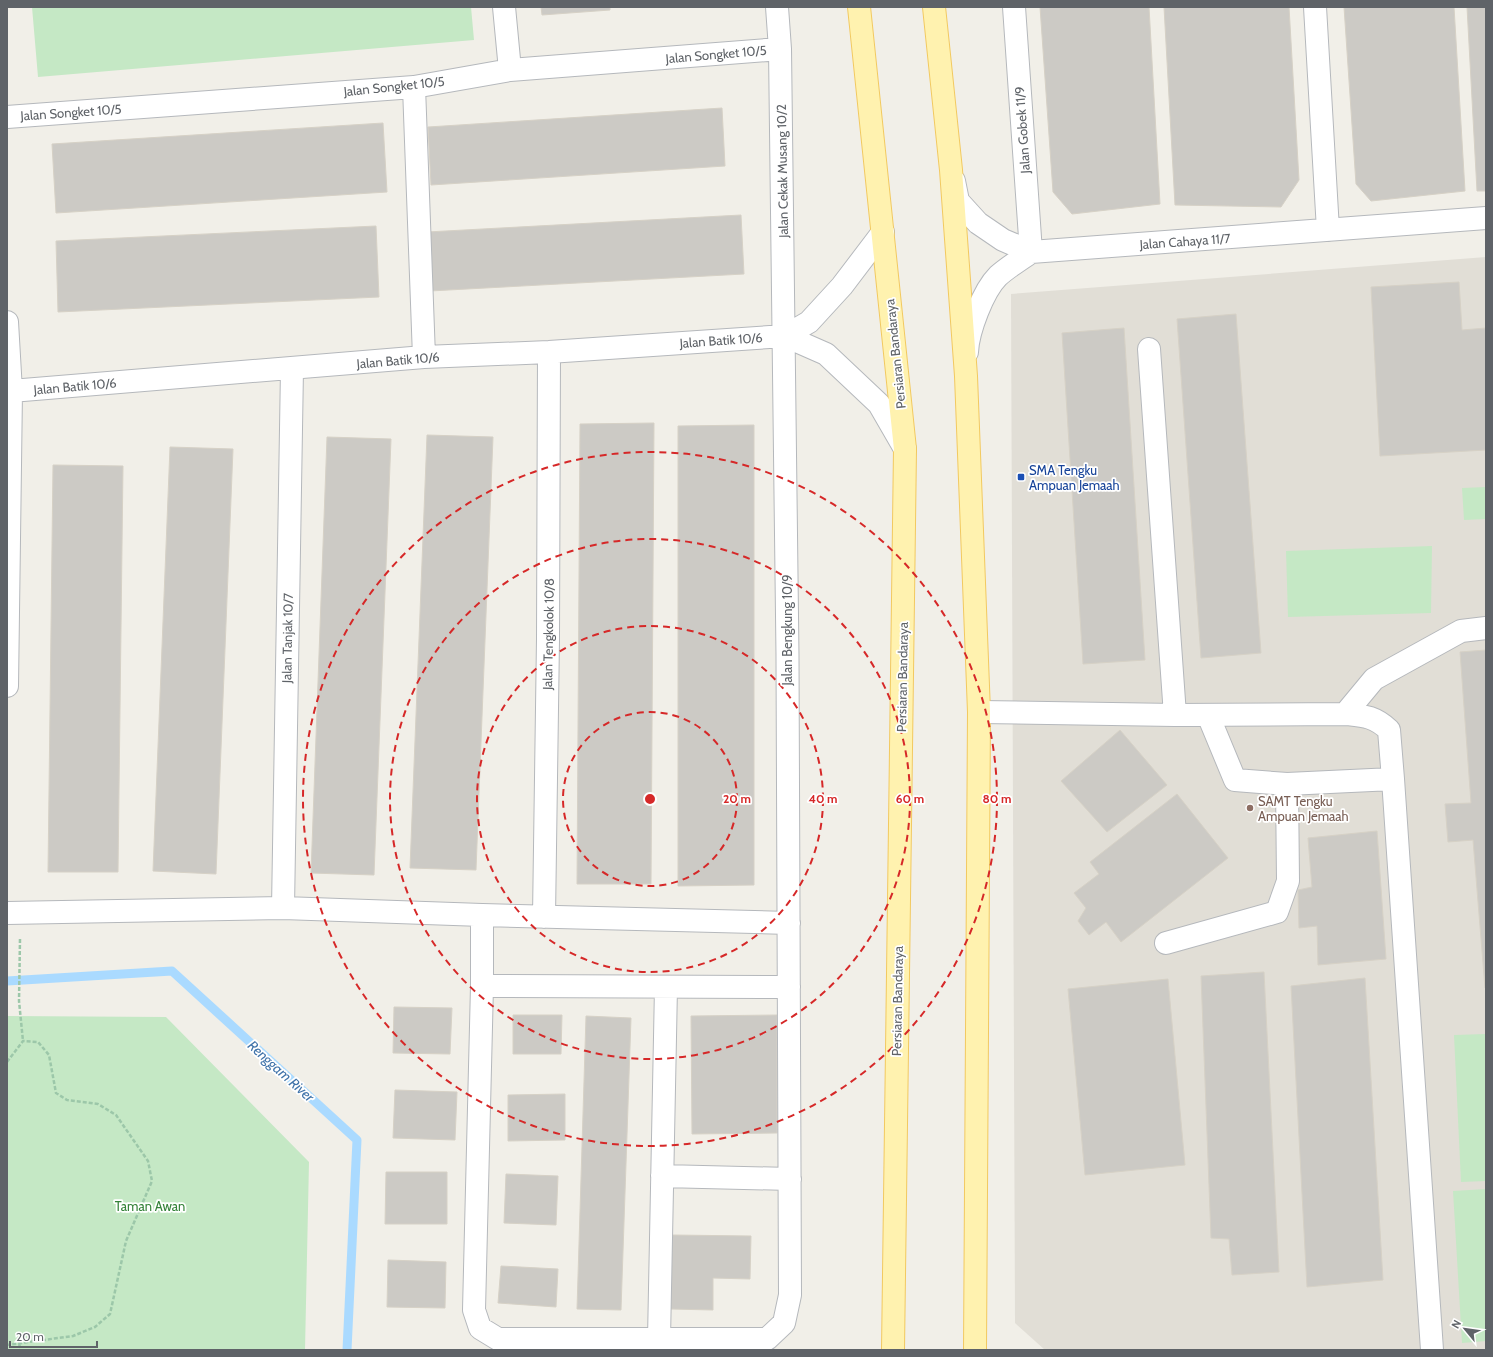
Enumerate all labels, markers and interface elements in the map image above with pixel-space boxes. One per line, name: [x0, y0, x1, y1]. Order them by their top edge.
street label: Jalan Songket 10/5: [664, 42, 767, 66]
street label: Jalan Songket 10/5: [342, 73, 445, 99]
street label: Jalan Gobek 11/9: [1011, 86, 1033, 175]
street label: Jalan Songket 10/5: [19, 100, 122, 124]
street label: Jalan Cekak Musang 10/2: [773, 104, 791, 239]
street label: Jalan Cahaya 11/7: [1138, 230, 1231, 252]
street label: Persiaran Bandaraya: [881, 298, 909, 410]
street label: Jalan Batik 10/6: [678, 329, 763, 351]
street label: Jalan Batik 10/6: [355, 348, 440, 372]
street label: Jalan Batik 10/6: [32, 374, 117, 398]
place label: SMA Tengku Ampuan Jemaah: [1029, 462, 1120, 493]
marker: SMA Tengku Ampuan Jemaah: [1016, 472, 1026, 482]
street label: Jalan Bengkung 10/9: [779, 574, 795, 687]
street label: Jalan Tengkolok 10/8: [539, 578, 557, 691]
street label: Jalan Tanjak 10/7: [278, 592, 297, 684]
street label: Persiaran Bandaraya: [893, 621, 911, 732]
text: 20 m: [723, 791, 751, 806]
text: 40 m: [808, 791, 838, 806]
text: 60 m: [896, 791, 924, 806]
text: 80 m: [983, 791, 1011, 806]
centre of rings: [643, 792, 657, 806]
place label: SAMT Tengku Ampuan Jemaah: [1258, 793, 1349, 824]
marker: SAMT Tengku Ampuan Jemaah: [1245, 803, 1255, 813]
street label: Persiaran Bandaraya: [888, 945, 906, 1056]
water label: Renggam River: [244, 1036, 319, 1106]
park label: Taman Awan: [115, 1198, 185, 1214]
north arrow: [1445, 1309, 1485, 1349]
text: N: [1448, 1317, 1464, 1331]
scale bar: [10, 1323, 97, 1349]
text: 20 m: [16, 1329, 44, 1344]

